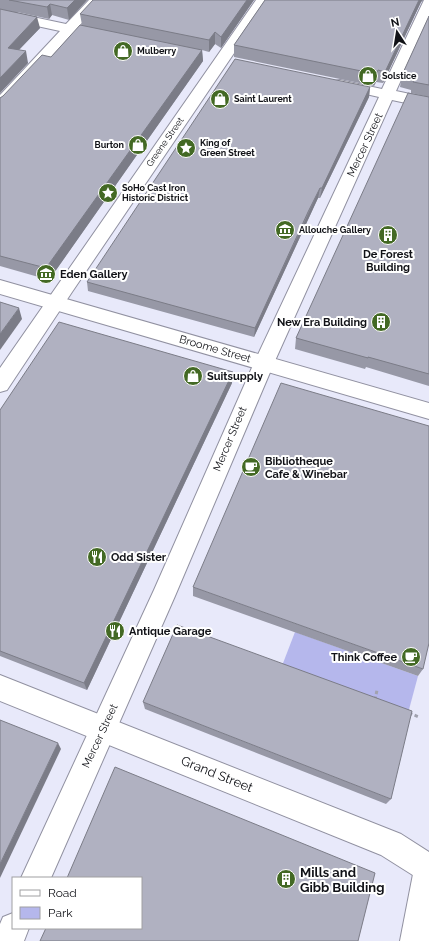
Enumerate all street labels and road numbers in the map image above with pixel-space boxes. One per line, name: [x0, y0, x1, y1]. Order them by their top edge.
street label: Mercer Street: [345, 111, 386, 179]
street label: Greene Street: [144, 115, 186, 169]
street label: Broome Street: [178, 333, 253, 366]
street label: Mercer Street: [211, 404, 250, 473]
street label: Mercer Street: [80, 702, 121, 770]
street label: Grand Street: [179, 753, 256, 795]

